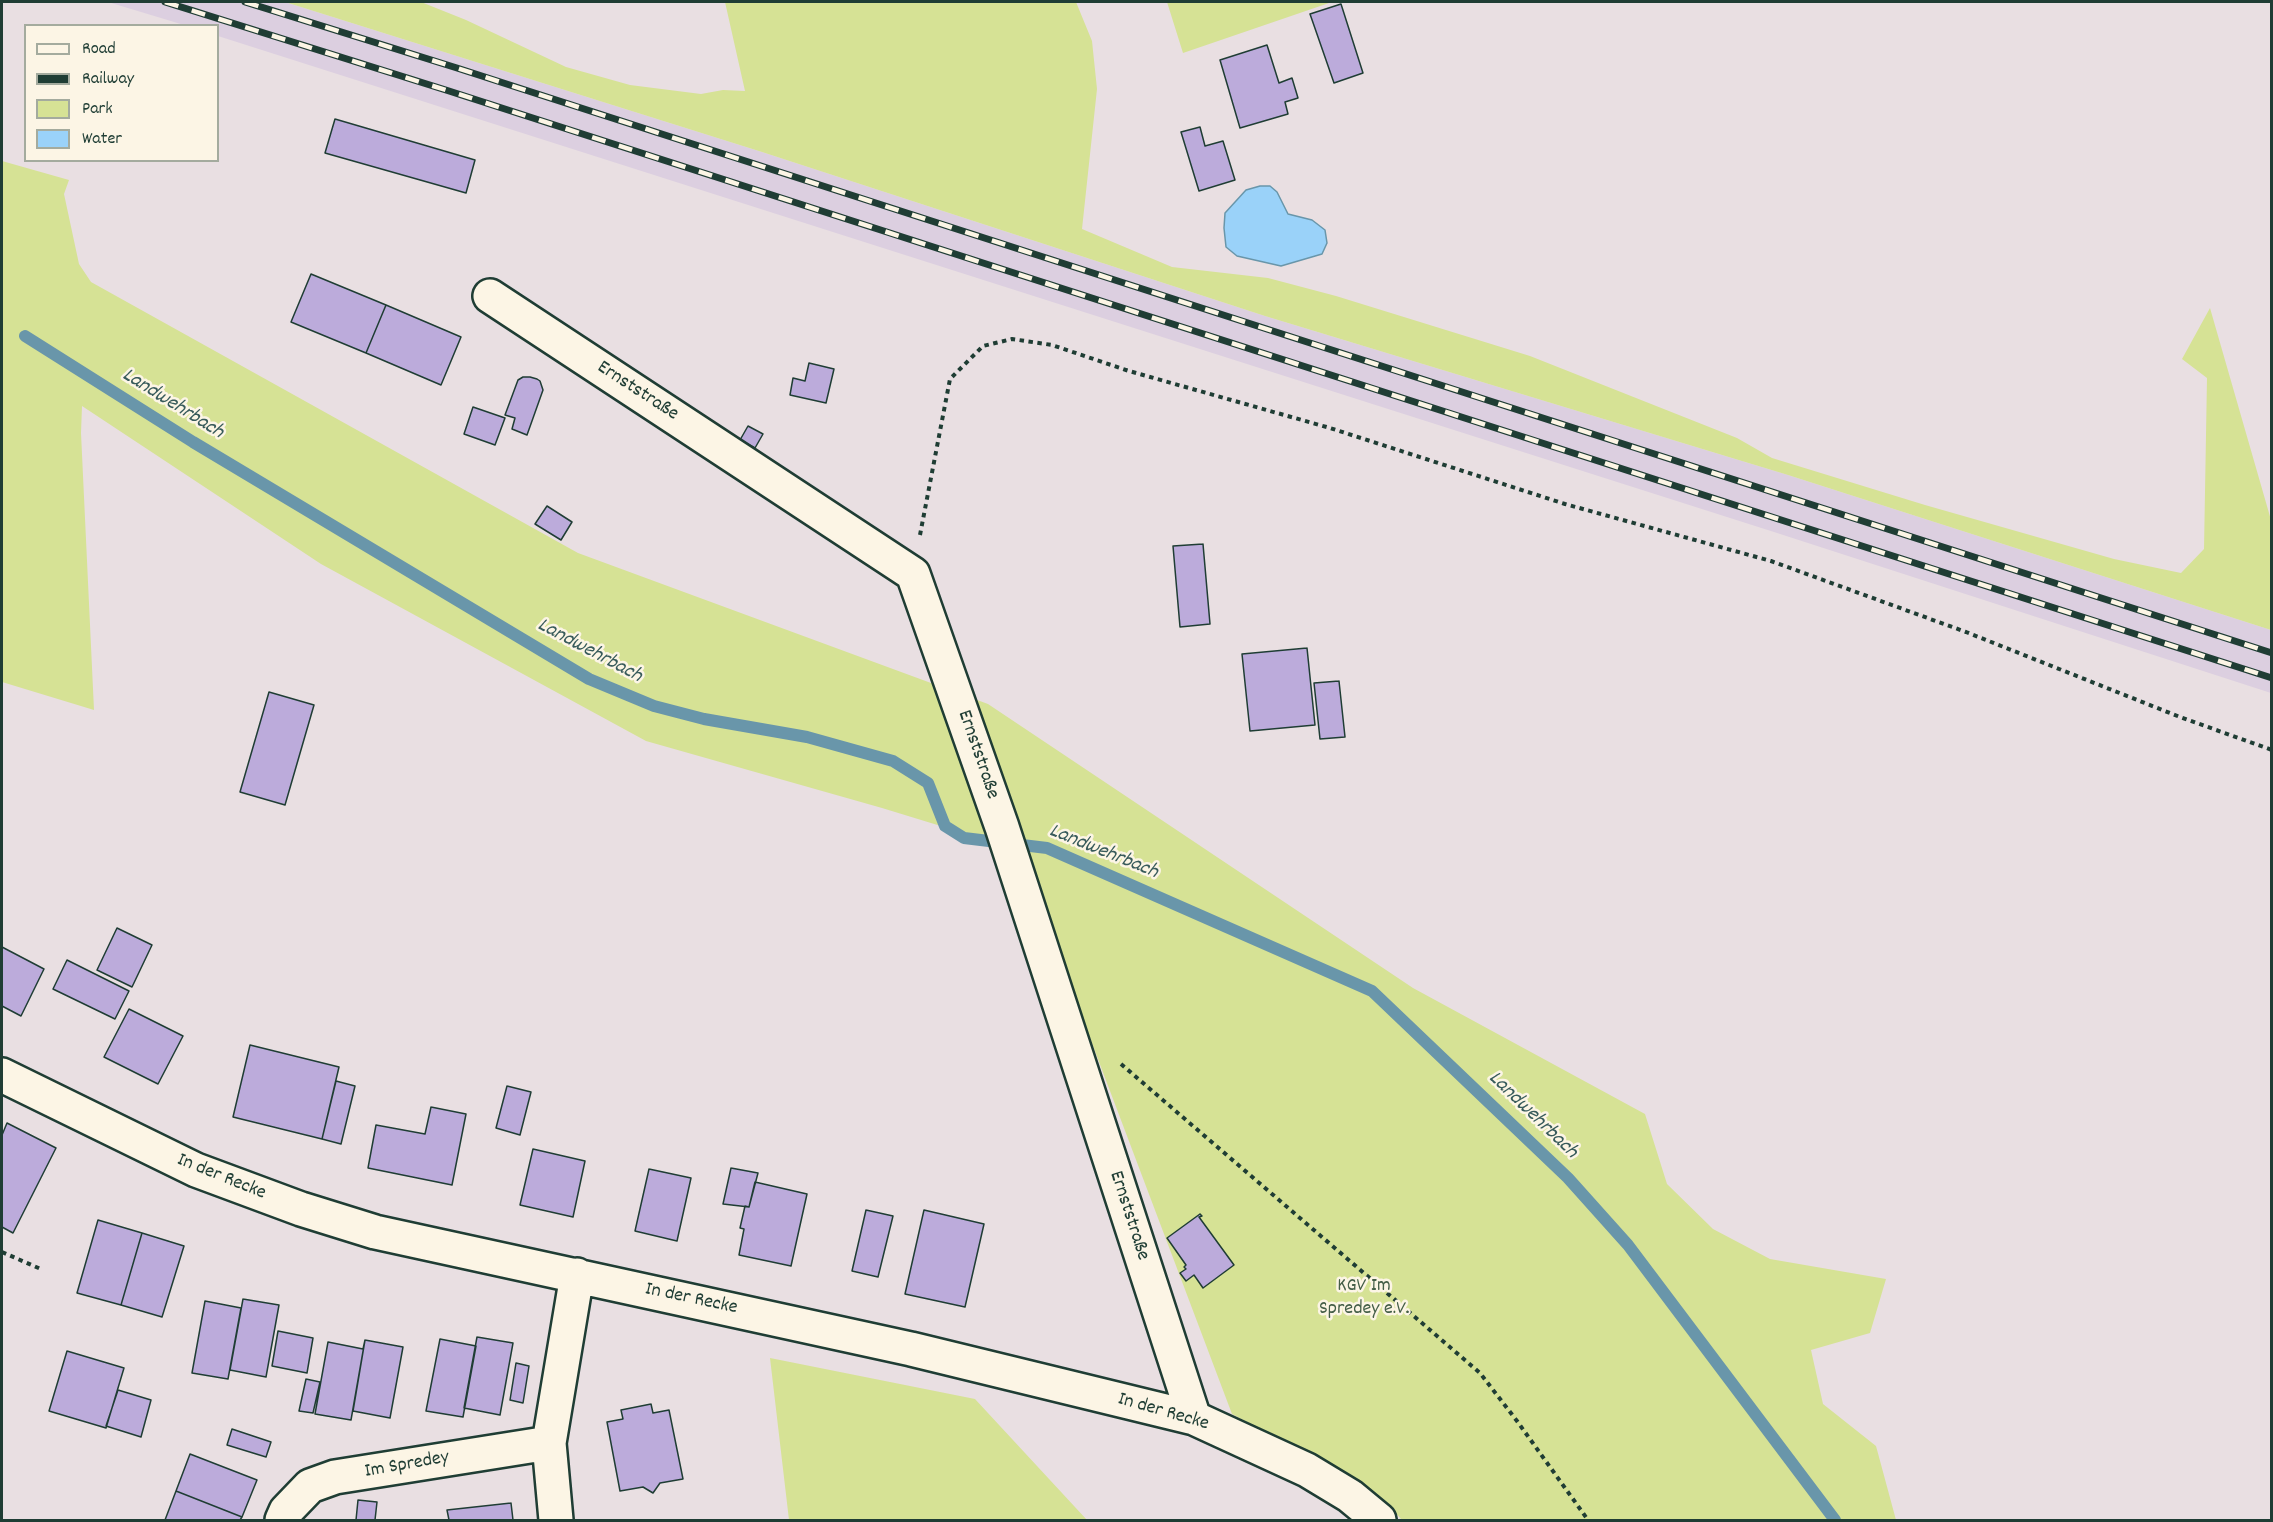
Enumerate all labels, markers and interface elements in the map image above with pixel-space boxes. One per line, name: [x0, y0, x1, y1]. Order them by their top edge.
legend: [24, 24, 219, 162]
text: Road: [82, 37, 116, 62]
text: Railway: [82, 67, 134, 92]
text: Park: [82, 97, 113, 122]
text: Water: [82, 127, 122, 152]
street label: Ernststraße: [592, 357, 682, 427]
water label: Landwehrbach: [116, 364, 228, 446]
water label: Landwehrbach: [532, 614, 646, 690]
street label: Ernststraße: [951, 707, 1003, 803]
water label: Landwehrbach: [1045, 820, 1161, 886]
water label: Landwehrbach: [1482, 1067, 1582, 1165]
street label: In der Recke: [173, 1149, 269, 1207]
street label: Ernststraße: [1102, 1168, 1154, 1264]
park label: KGV Im Spredey e.V.: [1319, 1275, 1409, 1322]
street label: In der Recke: [643, 1279, 739, 1321]
street label: In der Recke: [1115, 1389, 1211, 1437]
street label: Im Spredey: [363, 1447, 451, 1485]

